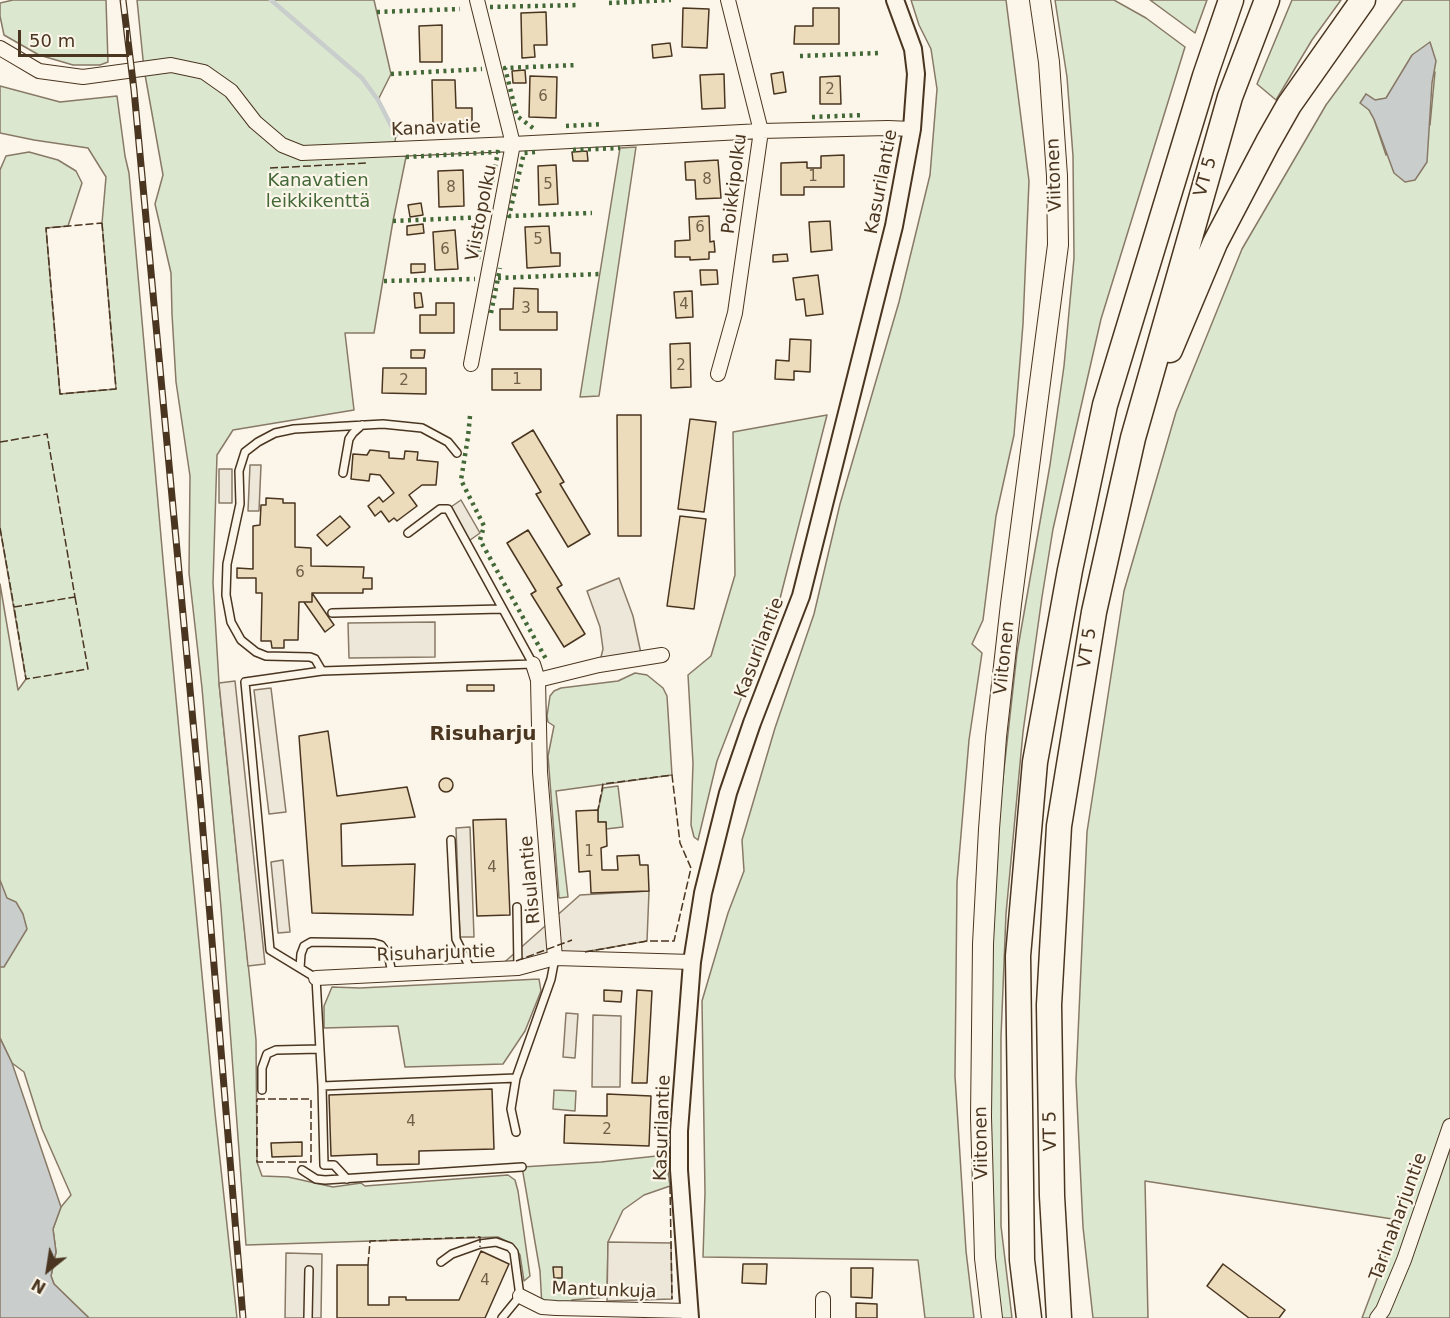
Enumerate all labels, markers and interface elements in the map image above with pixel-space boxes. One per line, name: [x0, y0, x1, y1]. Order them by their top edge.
scale bar: [21, 18, 132, 56]
text: 50 m: [29, 30, 75, 51]
house number: 2: [825, 81, 835, 99]
house number: 6: [538, 88, 548, 106]
street label: Kanavatie: [391, 117, 481, 141]
street label: Kasurilantie: [861, 128, 903, 236]
street label: Poikkipolku: [718, 133, 752, 235]
street label: Viitonen: [1043, 138, 1067, 212]
street label: VT 5: [1190, 155, 1222, 199]
street label: Viistopolku: [462, 163, 502, 263]
house number: 1: [808, 168, 818, 186]
park label: Kanavatien leikkikenttä: [266, 170, 370, 213]
house number: 8: [702, 171, 712, 189]
house number: 5: [543, 176, 553, 194]
house number: 8: [446, 179, 456, 197]
house number: 6: [695, 219, 705, 237]
house number: 5: [533, 231, 543, 249]
house number: 6: [440, 241, 450, 259]
house number: 4: [679, 296, 689, 314]
house number: 3: [521, 300, 531, 318]
house number: 2: [676, 357, 686, 375]
house number: 1: [512, 371, 522, 389]
house number: 2: [399, 372, 409, 390]
house number: 6: [295, 564, 305, 582]
street label: Kasurilantie: [731, 595, 789, 701]
street label: Viitonen: [990, 620, 1020, 696]
street label: VT 5: [1074, 626, 1102, 670]
district label: Risuharju: [429, 723, 537, 747]
street label: Risulantie: [516, 835, 546, 925]
house number: 1: [584, 843, 594, 861]
house number: 4: [487, 859, 497, 877]
street label: Risuharjuntie: [376, 941, 496, 967]
street label: Kasurilantie: [650, 1075, 676, 1181]
street label: Viitonen: [971, 1106, 993, 1180]
street label: VT 5: [1040, 1111, 1062, 1151]
house number: 4: [406, 1113, 416, 1131]
house number: 2: [602, 1121, 612, 1139]
street label: Tarinaharjuntie: [1366, 1150, 1432, 1284]
north arrow: [18, 1240, 78, 1300]
house number: 4: [480, 1272, 490, 1290]
text: N: [28, 1274, 49, 1298]
street label: Mantunkuja: [551, 1278, 657, 1304]

